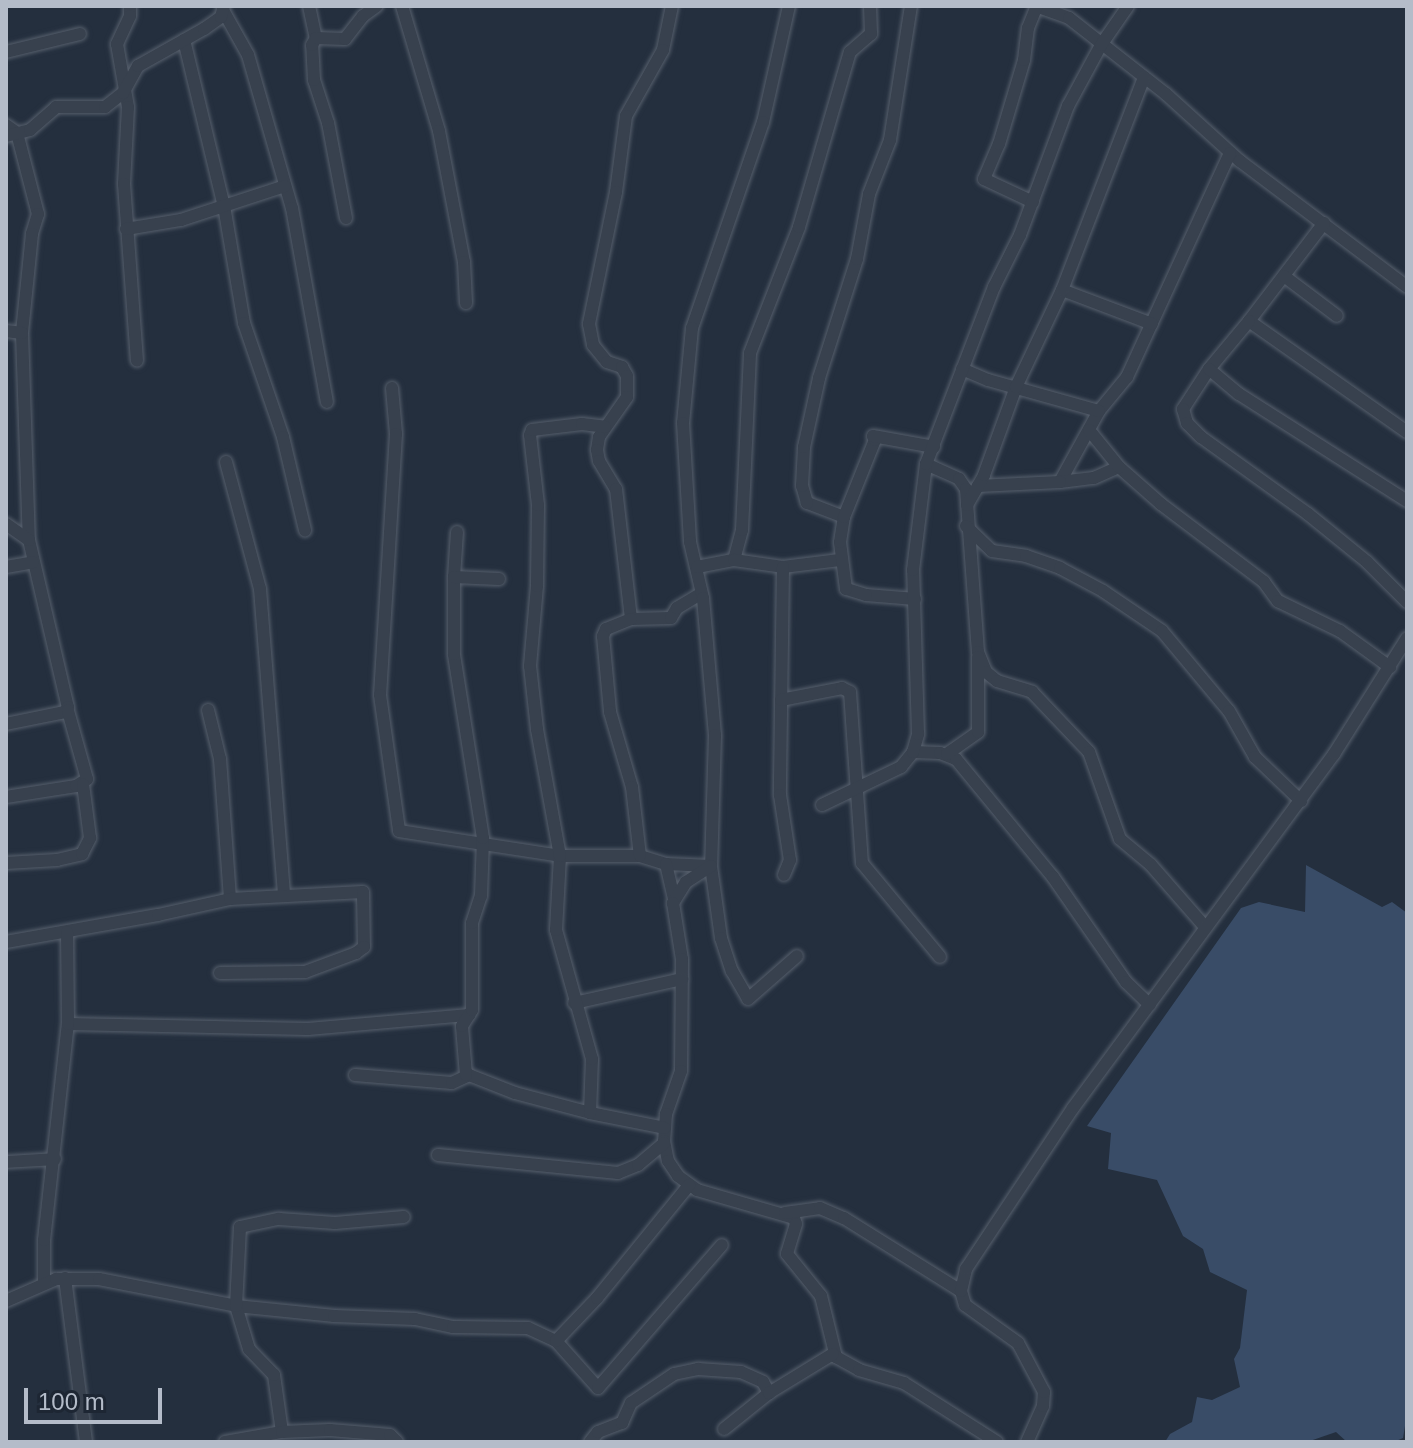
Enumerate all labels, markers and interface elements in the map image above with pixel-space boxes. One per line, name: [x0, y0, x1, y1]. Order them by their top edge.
scale bar: [28, 1372, 166, 1422]
text: 100 m: [38, 1388, 105, 1415]

